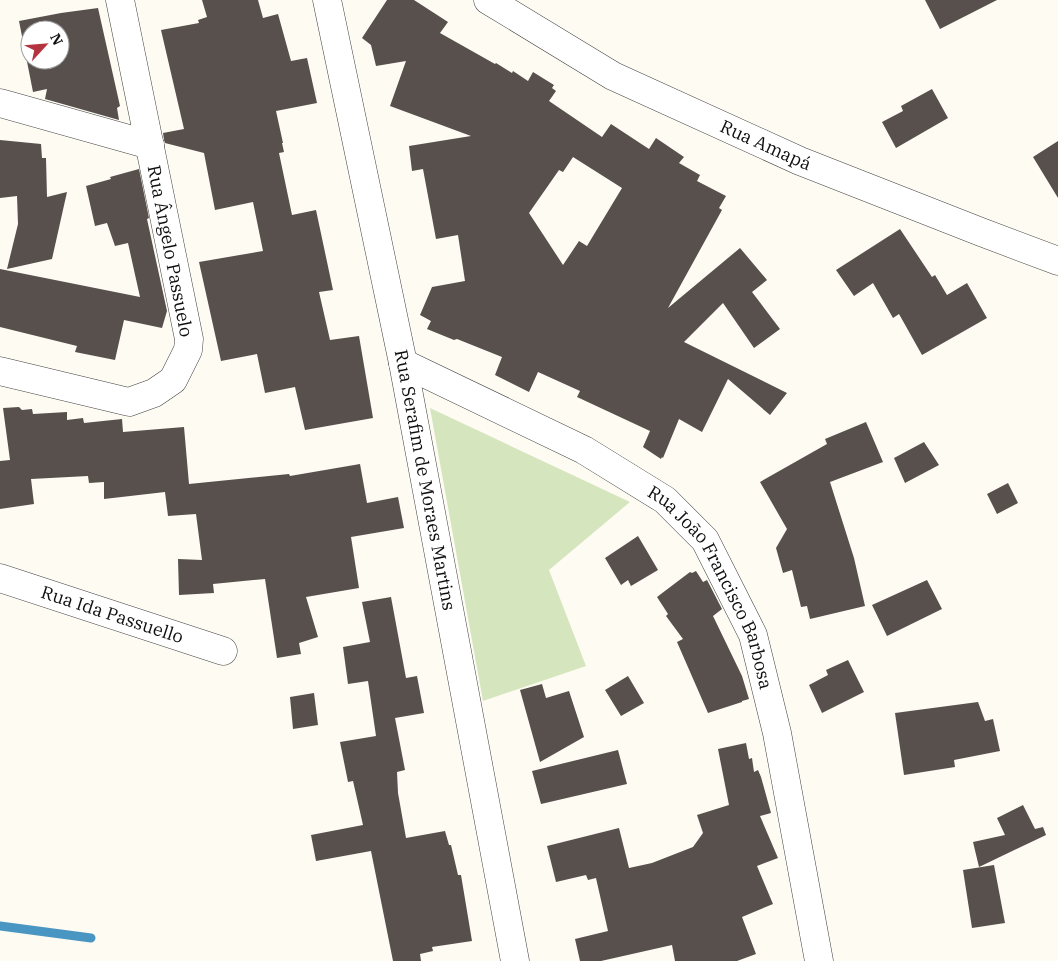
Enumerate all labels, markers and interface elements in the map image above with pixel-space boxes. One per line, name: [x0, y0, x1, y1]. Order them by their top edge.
north arrow: [20, 20, 70, 70]
text: N: [46, 30, 67, 48]
street label: Rua Amapá: [717, 114, 815, 175]
street label: Rua Ângelo Passuelo: [143, 163, 198, 339]
street label: Rua Serafim de Moraes Martins: [389, 347, 461, 612]
street label: Rua João Francisco Barbosa: [644, 480, 778, 692]
street label: Rua Ida Passuello: [38, 580, 186, 648]

